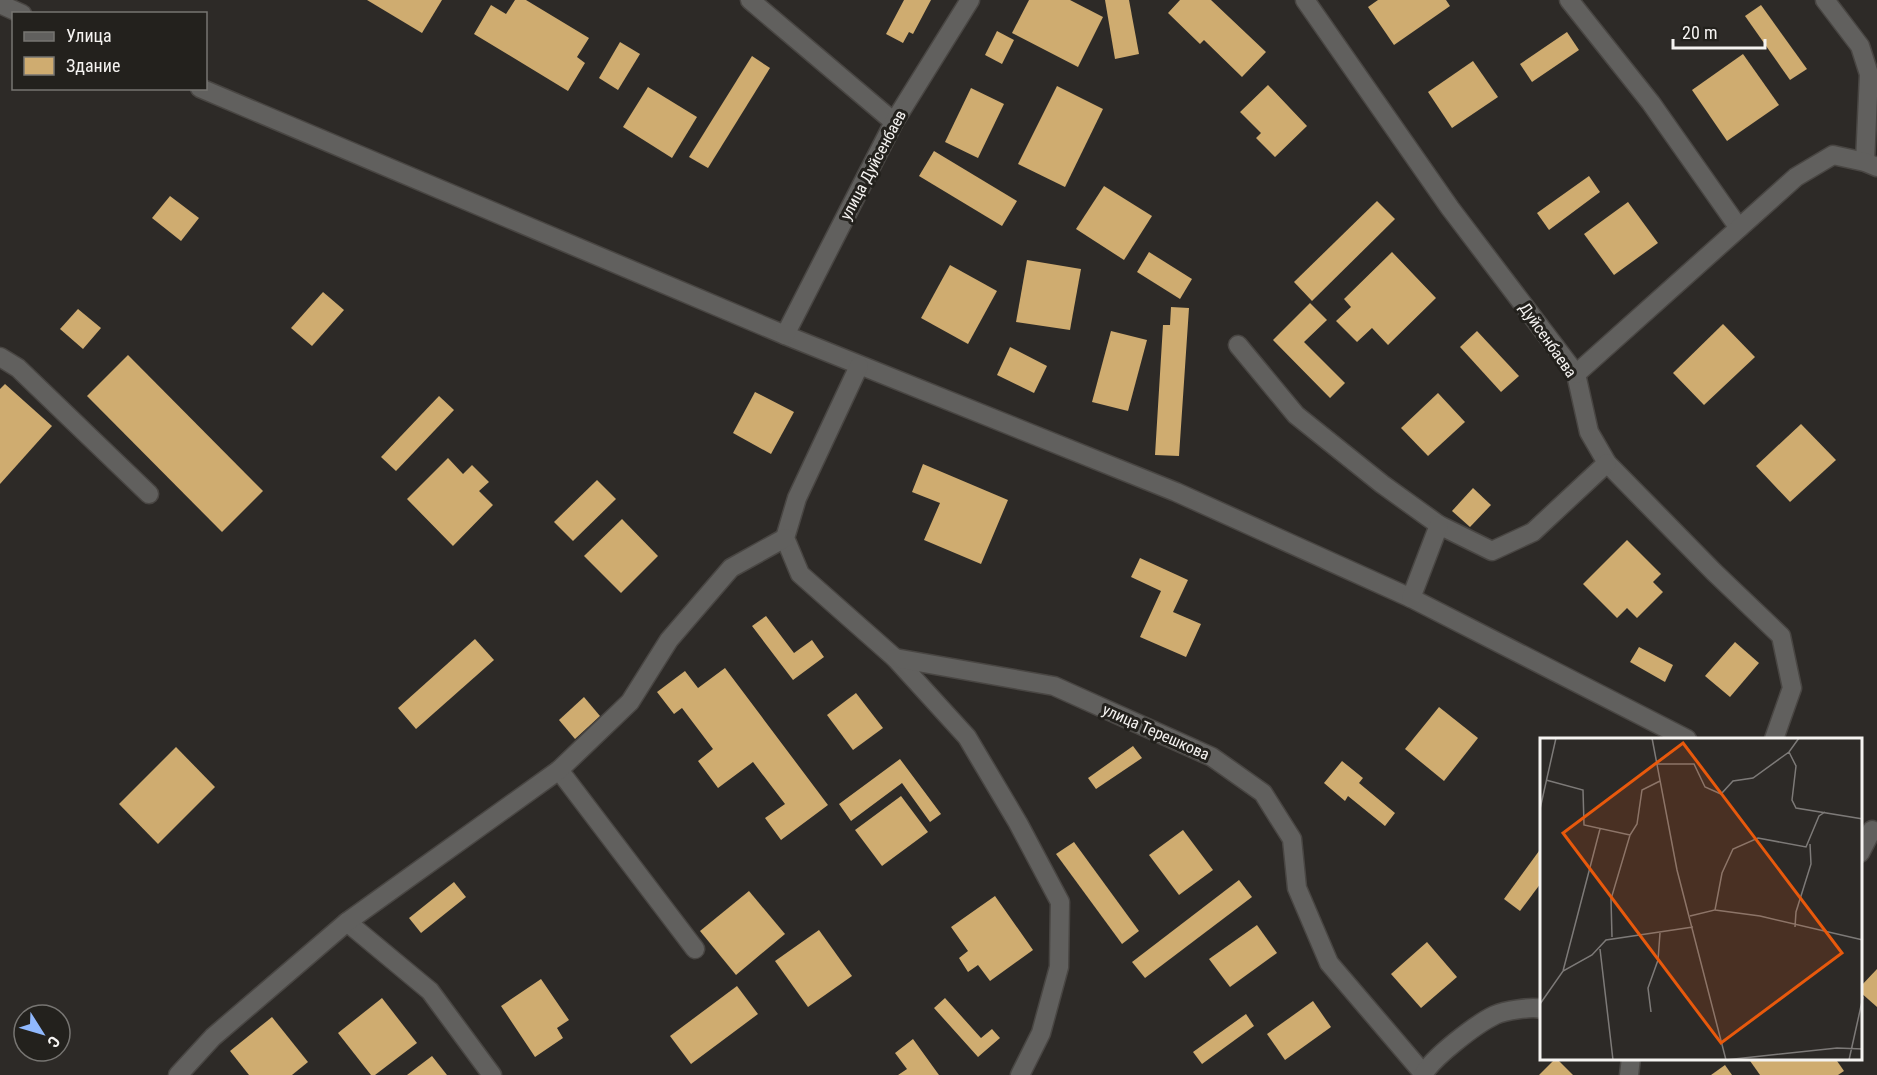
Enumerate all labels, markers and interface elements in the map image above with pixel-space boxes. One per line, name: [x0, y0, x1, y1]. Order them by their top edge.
legend: [12, 12, 207, 90]
scale bar: [1673, 12, 1764, 50]
text: 20 m: [1682, 22, 1717, 43]
text: Улица: [66, 25, 112, 46]
text: Здание: [66, 55, 120, 76]
street label: улица Дуйсенбаев: [836, 107, 910, 223]
street label: Дуйсенбаева: [1515, 299, 1581, 381]
street label: улица Терешкова: [1100, 700, 1212, 764]
inset map: [1540, 738, 1862, 1060]
north arrow: [12, 1003, 72, 1063]
text: С: [43, 1032, 64, 1051]

